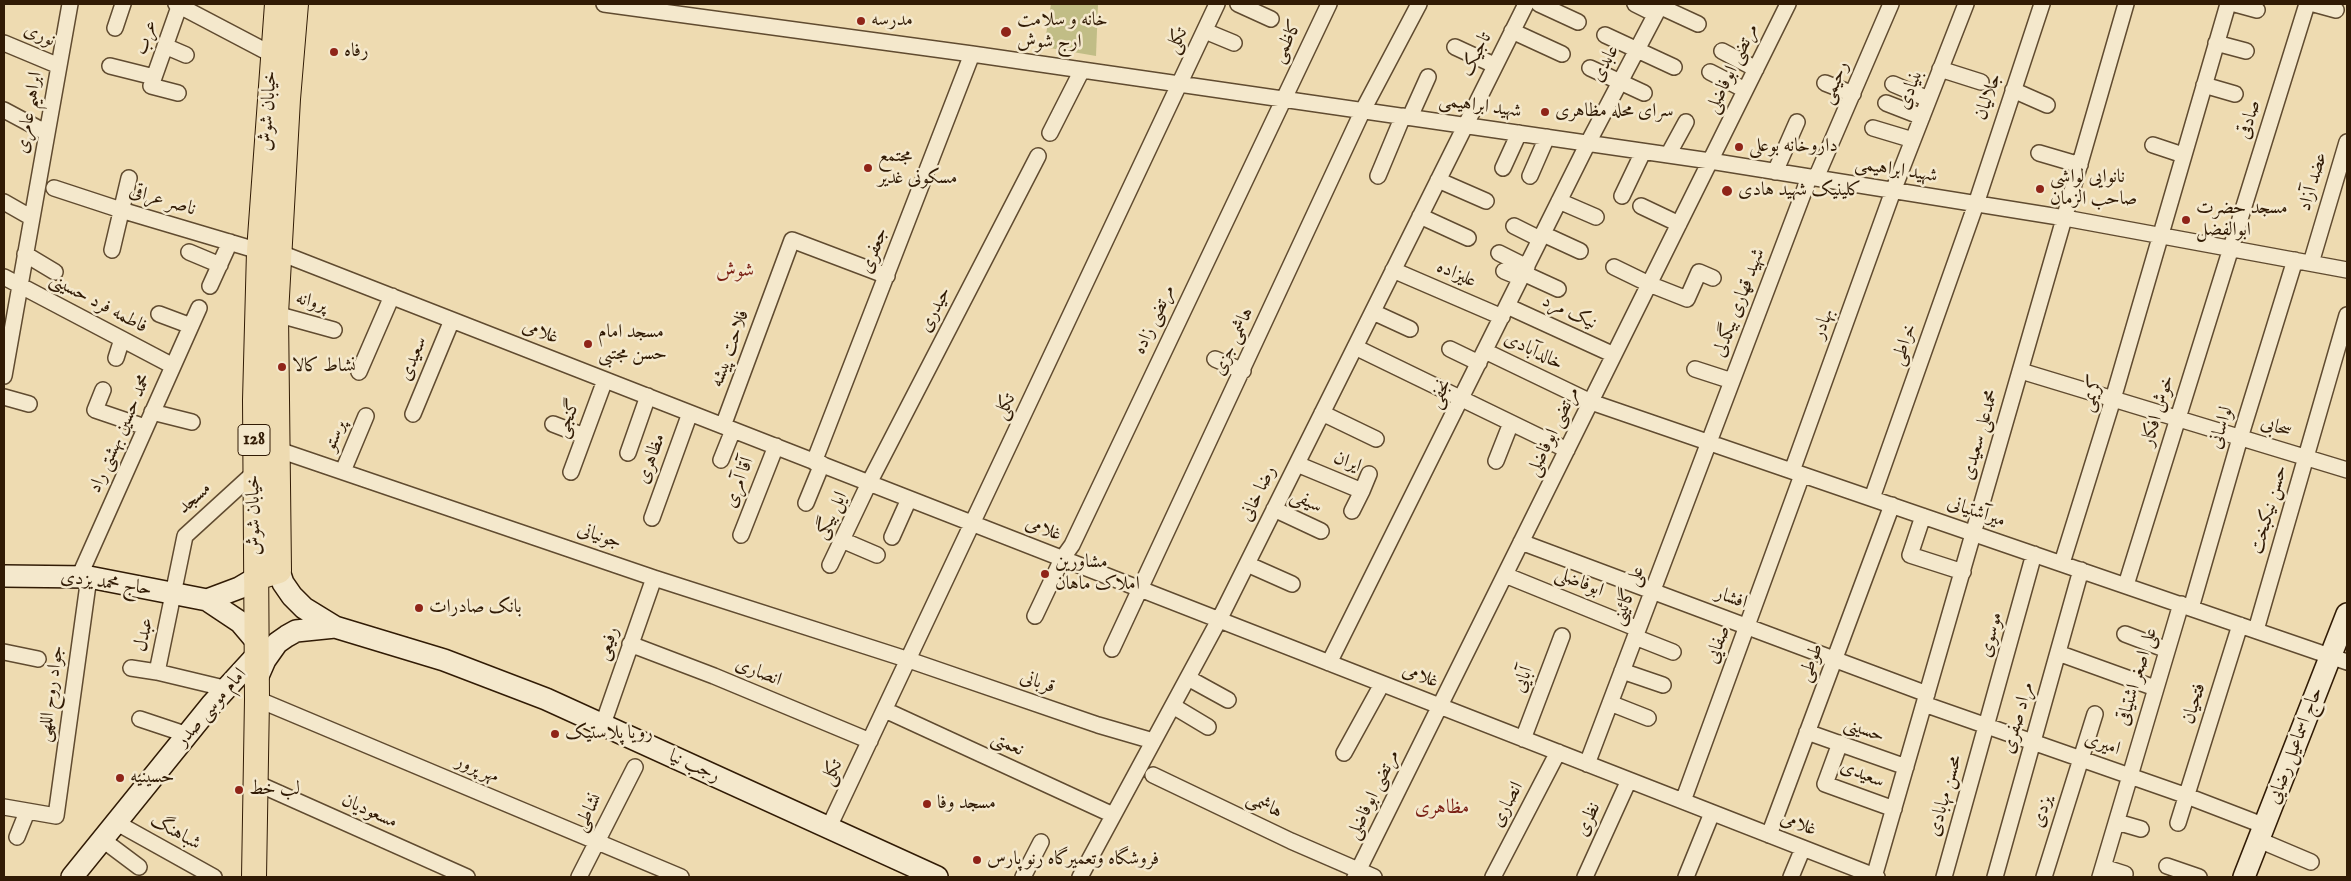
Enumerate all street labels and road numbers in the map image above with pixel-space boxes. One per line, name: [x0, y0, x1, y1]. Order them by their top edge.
street label: عرب: [130, 17, 164, 59]
street label: کاظمی: [1268, 17, 1308, 67]
street label: نوری: [20, 19, 58, 53]
street label: مرتضی ابوفاضلی: [1701, 20, 1765, 118]
street label: تکلی: [1162, 24, 1194, 58]
street label: تاجیک: [1456, 29, 1498, 81]
street label: عابدی: [1587, 42, 1625, 86]
street label: رحیمی: [1817, 58, 1855, 108]
street label: بنیادی: [1893, 67, 1929, 113]
street label: ابراهیم عامری: [12, 70, 48, 156]
street label: خیابان شوش: [255, 70, 283, 152]
street label: جلالیان: [1970, 71, 2008, 123]
street label: شهید ابراهیمی: [1437, 90, 1523, 124]
street label: صادقی: [2233, 98, 2267, 142]
street label: عضد آزاد: [2294, 150, 2334, 214]
street label: شهید ابراهیمی: [1853, 153, 1939, 189]
street label: ناصر عراقی: [126, 180, 198, 222]
street label: جعفری: [856, 225, 894, 277]
street label: شهید قهاری بیگدلی: [1709, 245, 1771, 361]
street label: علیزاده: [1433, 256, 1479, 294]
street label: فاطمه فرد حسینی: [45, 269, 151, 339]
street label: مرتضی زاده: [1129, 282, 1181, 358]
street label: حیدری: [915, 283, 957, 337]
street label: پروانه: [293, 288, 329, 318]
street label: نیک مرد: [1538, 290, 1600, 336]
street label: هاشمی جزی: [1208, 304, 1260, 380]
street label: بهادر: [1808, 306, 1840, 342]
street label: فلاحت پیشه: [706, 307, 756, 391]
street label: غلامی: [519, 316, 561, 350]
street label: خراطی: [1887, 321, 1923, 369]
street label: خالدآبادی: [1500, 328, 1566, 376]
street label: سعیدی: [395, 333, 433, 385]
street label: محمد حسین بهشتی راد: [85, 371, 157, 497]
street label: کریمی: [2077, 373, 2109, 415]
street label: خوش افکار: [2137, 373, 2181, 449]
street label: نجفی: [1424, 376, 1458, 412]
street label: مرتضی ابوفاضلی: [1522, 383, 1586, 481]
street label: محمدعلی سعیدی: [1957, 387, 2005, 483]
street label: تکلی: [990, 390, 1022, 424]
street label: گنجی: [551, 396, 587, 442]
street label: لواسانی: [2205, 404, 2239, 452]
street label: سحابی: [2258, 412, 2294, 444]
street label: پرستو: [319, 417, 353, 455]
road number: 128: [238, 424, 270, 456]
street label: مظاهری: [632, 431, 672, 487]
street label: ایران: [1330, 447, 1364, 479]
street label: آقا آمری: [720, 454, 760, 512]
street label: رضا خانی: [1236, 462, 1282, 526]
street label: حسن نیکبخت: [2246, 463, 2294, 557]
street label: خیابان شوش: [243, 475, 267, 555]
street label: مسجد: [174, 478, 216, 520]
street label: سیفی: [1286, 485, 1326, 519]
street label: ایل بیگی: [811, 488, 853, 544]
street label: میرآشتیانی: [1944, 492, 2008, 534]
street label: غلامی: [1022, 513, 1064, 547]
street label: جونیانی: [574, 519, 624, 555]
street label: ابوفاضلی: [1551, 563, 1607, 603]
street label: علی گائینی: [1607, 563, 1651, 629]
street label: حاج محمد یزدی: [59, 566, 153, 602]
street label: افشار: [1712, 583, 1750, 615]
street label: موسوی: [1975, 610, 2009, 660]
street label: عبدل: [130, 616, 160, 654]
street label: صفایی: [1702, 623, 1736, 667]
street label: رفیعی: [593, 624, 625, 664]
street label: علی اصغر اشتیاقی: [2112, 625, 2164, 729]
street label: طوطی: [1794, 641, 1830, 685]
street label: جواد روح اللهی: [34, 644, 70, 744]
street label: انصاری: [732, 653, 784, 693]
street label: غلامی: [1399, 660, 1441, 694]
street label: امام موسی صدر: [172, 664, 252, 752]
street label: آبایی: [1509, 664, 1539, 696]
street label: قربانی: [1016, 666, 1058, 700]
street label: مراد صفری: [1998, 679, 2040, 757]
street label: فتحیان: [2178, 681, 2212, 727]
street label: حاج اسماعیل رضایی: [2263, 684, 2329, 808]
street label: حسینی: [1841, 713, 1887, 749]
street label: نعمتی: [987, 728, 1027, 762]
street label: امیری: [2081, 728, 2123, 762]
street label: رجب نیا: [665, 746, 723, 788]
street label: مرتضی ابوفاضلی: [1342, 746, 1406, 844]
street label: مهر پرور: [452, 751, 502, 789]
street label: محسن مهابادی: [1924, 753, 1968, 839]
street label: تکلی: [817, 756, 849, 790]
street label: سعیدی: [1836, 756, 1888, 794]
street label: انصاری: [1487, 779, 1529, 831]
street label: هاشمی: [1242, 788, 1286, 824]
street label: مسعودیان: [337, 790, 401, 834]
street label: نشاطی: [570, 790, 608, 836]
street label: یزدی: [2027, 793, 2059, 831]
street label: نظری: [1571, 799, 1607, 841]
street label: غلامی: [1777, 808, 1819, 842]
street label: شباهنگ: [146, 810, 204, 856]

